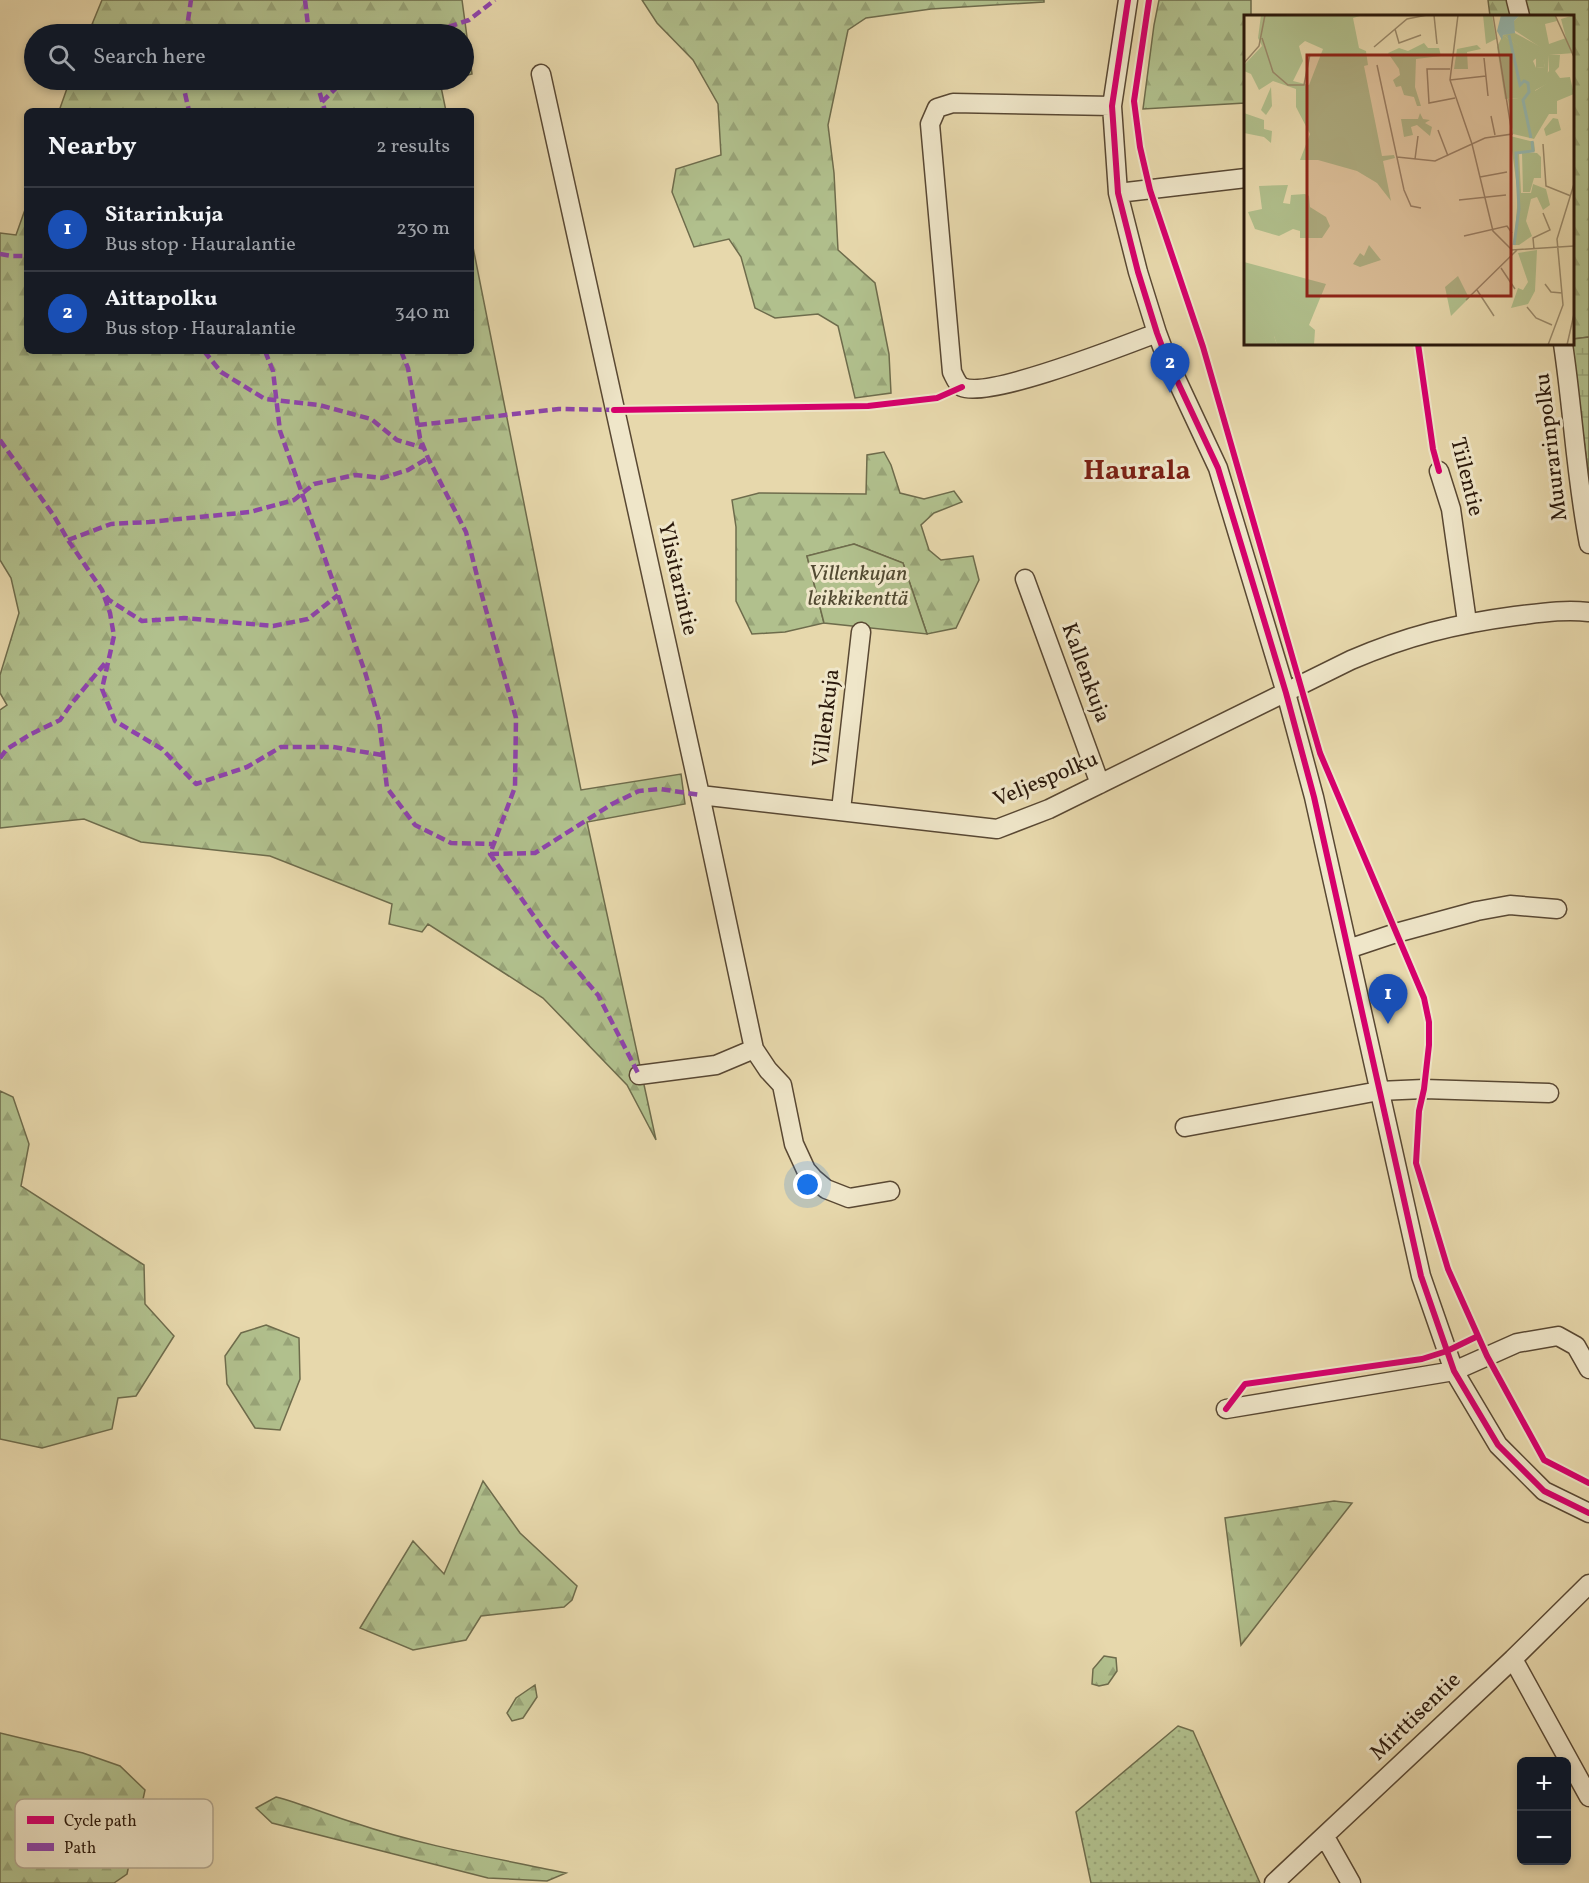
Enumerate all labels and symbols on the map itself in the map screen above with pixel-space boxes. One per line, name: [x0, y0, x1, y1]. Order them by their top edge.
inset map: [1244, 15, 1574, 345]
pin: 2: [1150, 344, 1190, 393]
street label: Muurarinpolku: [1528, 371, 1576, 523]
street label: Tiilentie: [1441, 434, 1491, 520]
district label: Haurala: [1083, 452, 1191, 491]
street label: Ylisitarintie: [649, 519, 705, 639]
park label: Villenkujan leikkikenttä: [808, 559, 908, 615]
street label: Kallenkuja: [1053, 619, 1117, 727]
street label: Villenkuja: [806, 667, 848, 769]
street label: Veljespolku: [989, 744, 1103, 816]
pin: 1: [1368, 974, 1408, 1024]
your location: [793, 1170, 822, 1199]
street label: Mirttisentie: [1364, 1666, 1468, 1768]
legend: [15, 1799, 213, 1868]
text: Cycle path: [64, 1811, 137, 1833]
text: Path: [64, 1838, 96, 1860]

